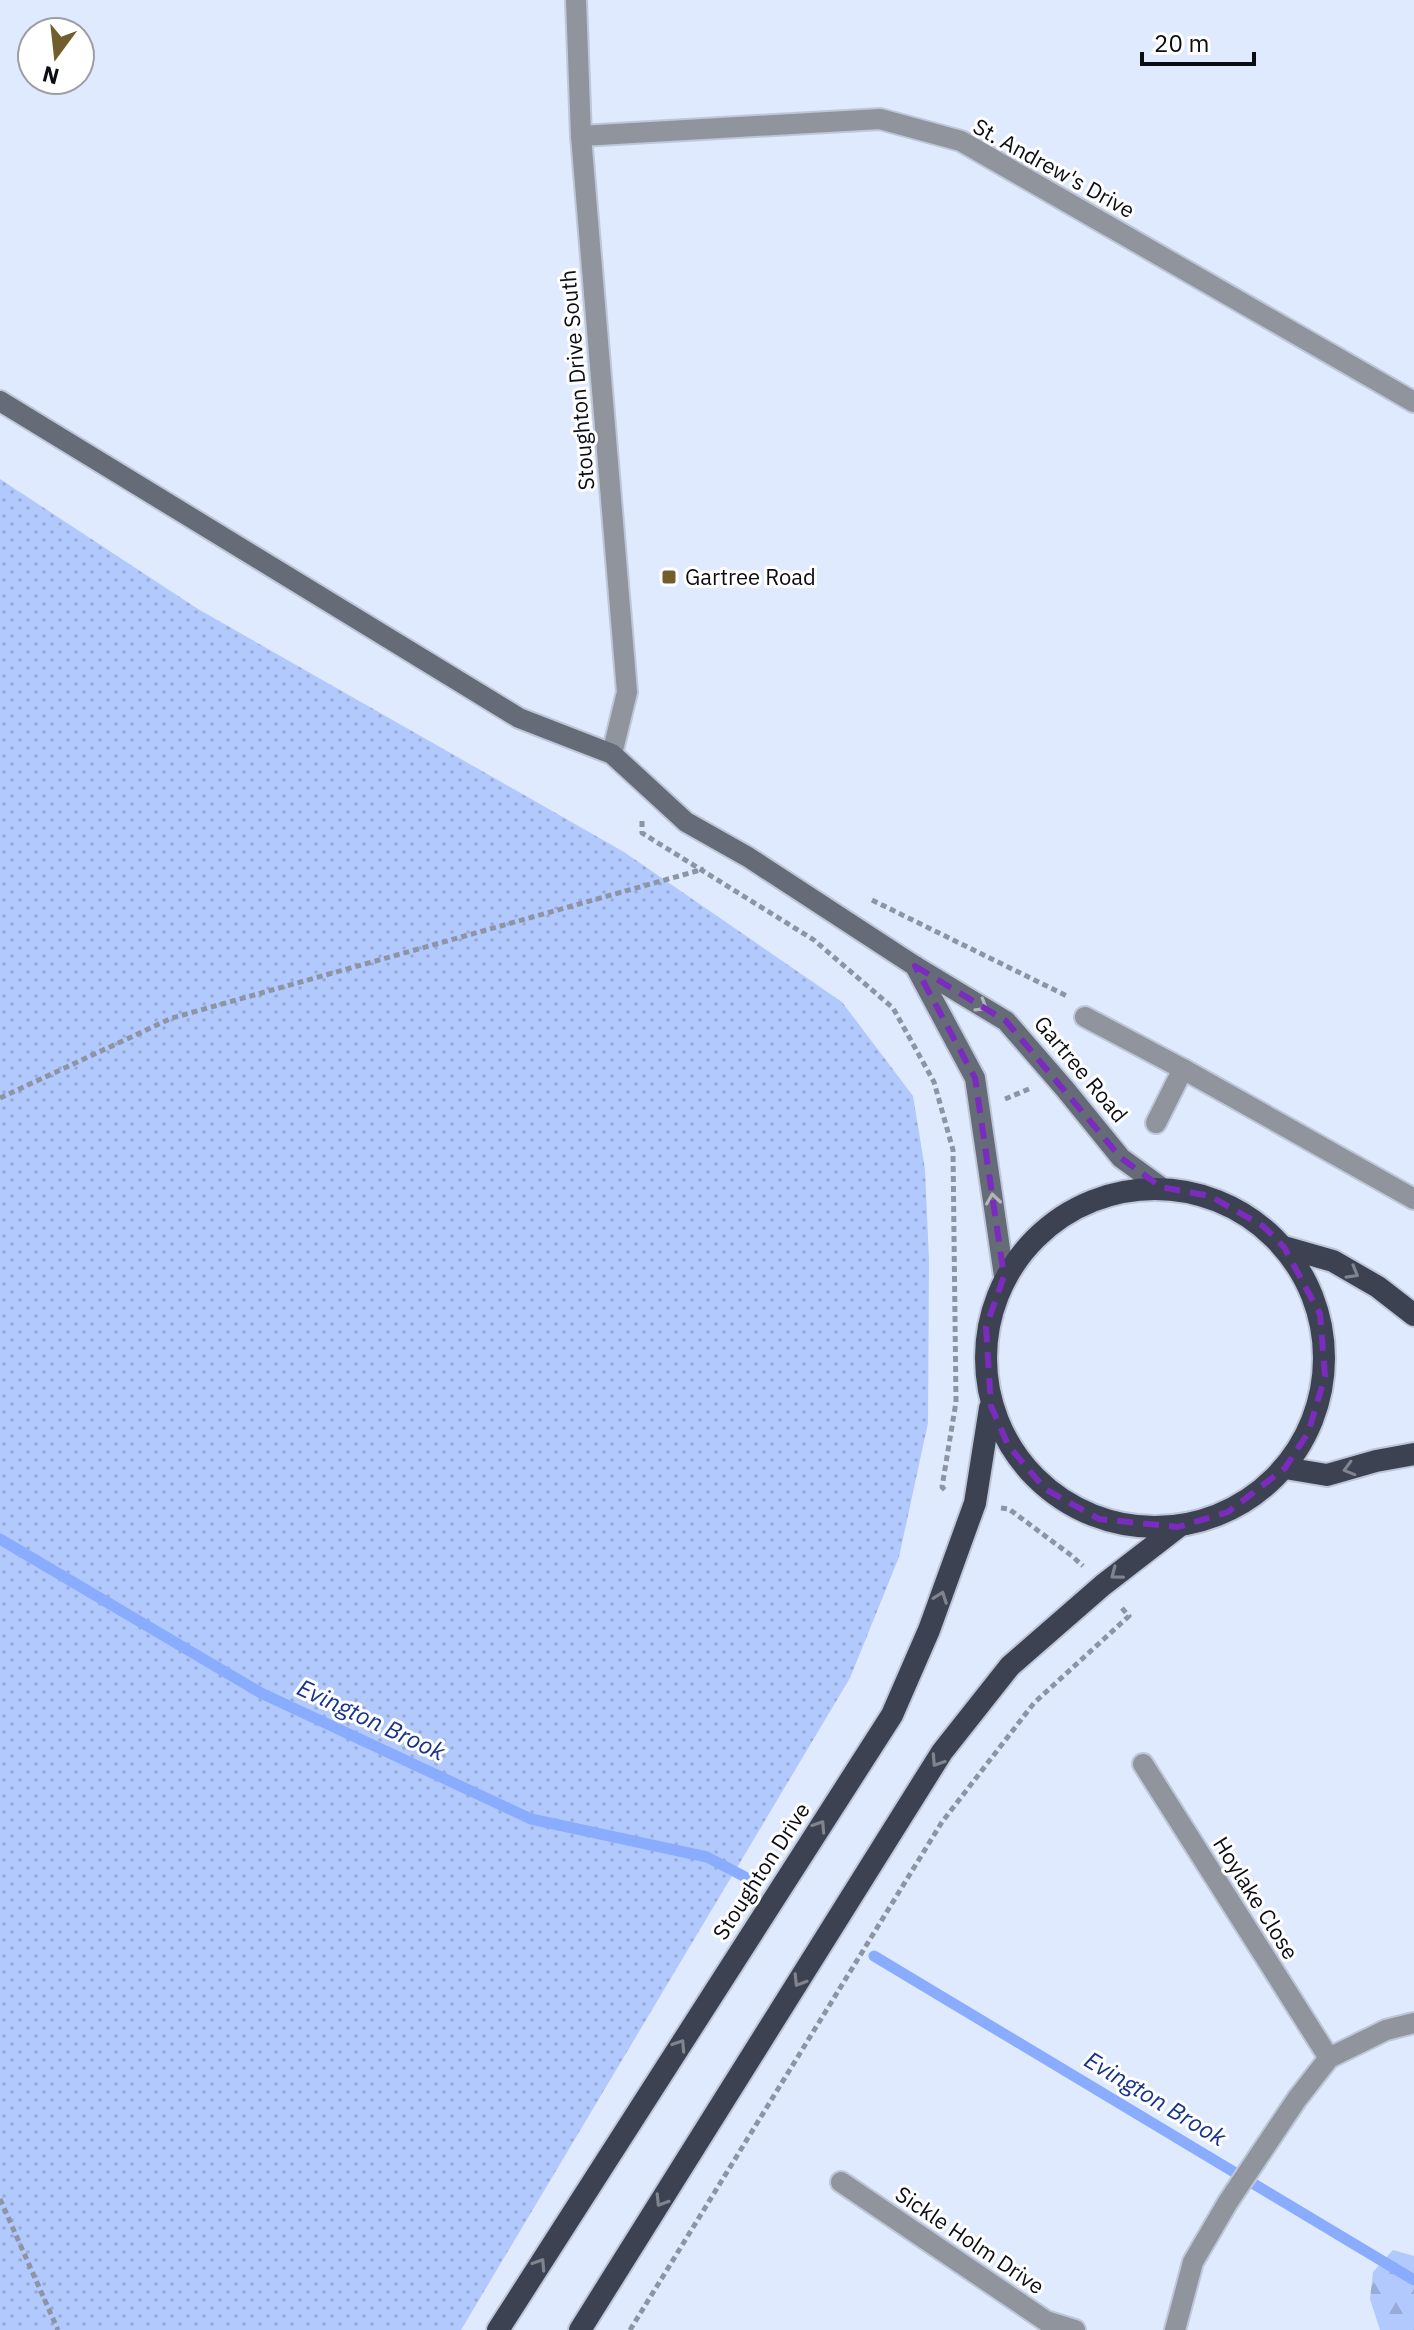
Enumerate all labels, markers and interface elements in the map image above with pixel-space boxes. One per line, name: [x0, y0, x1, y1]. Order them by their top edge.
north arrow: [16, 16, 96, 96]
scale bar: [1142, 16, 1254, 66]
text: 20 m: [1154, 27, 1209, 59]
text: N: [39, 60, 62, 92]
street label: St. Andrew's Drive: [968, 111, 1140, 224]
street label: Stoughton Drive South: [552, 269, 601, 491]
place label: Gartree Road: [685, 562, 816, 591]
marker: Gartree Road: [660, 568, 678, 586]
one-way arrow: [973, 996, 988, 1012]
street label: Gartree Road: [1028, 1009, 1135, 1128]
one-way arrow: [985, 1192, 1002, 1206]
one-way arrow: [1344, 1263, 1359, 1279]
one-way arrow: [1343, 1460, 1357, 1476]
one-way arrow: [1110, 1565, 1125, 1579]
one-way arrow: [931, 1591, 948, 1605]
water label: Evington Brook: [292, 1671, 451, 1768]
one-way arrow: [931, 1752, 946, 1766]
street label: Stoughton Drive: [705, 1797, 816, 1945]
one-way arrow: [811, 1821, 826, 1835]
street label: Hoylake Close: [1207, 1831, 1306, 1965]
one-way arrow: [793, 1972, 808, 1987]
one-way arrow: [671, 2040, 686, 2054]
water label: Evington Brook: [1079, 2043, 1233, 2153]
street label: Sickle Holm Drive: [890, 2179, 1050, 2300]
one-way arrow: [655, 2192, 670, 2207]
one-way arrow: [530, 2259, 545, 2273]

